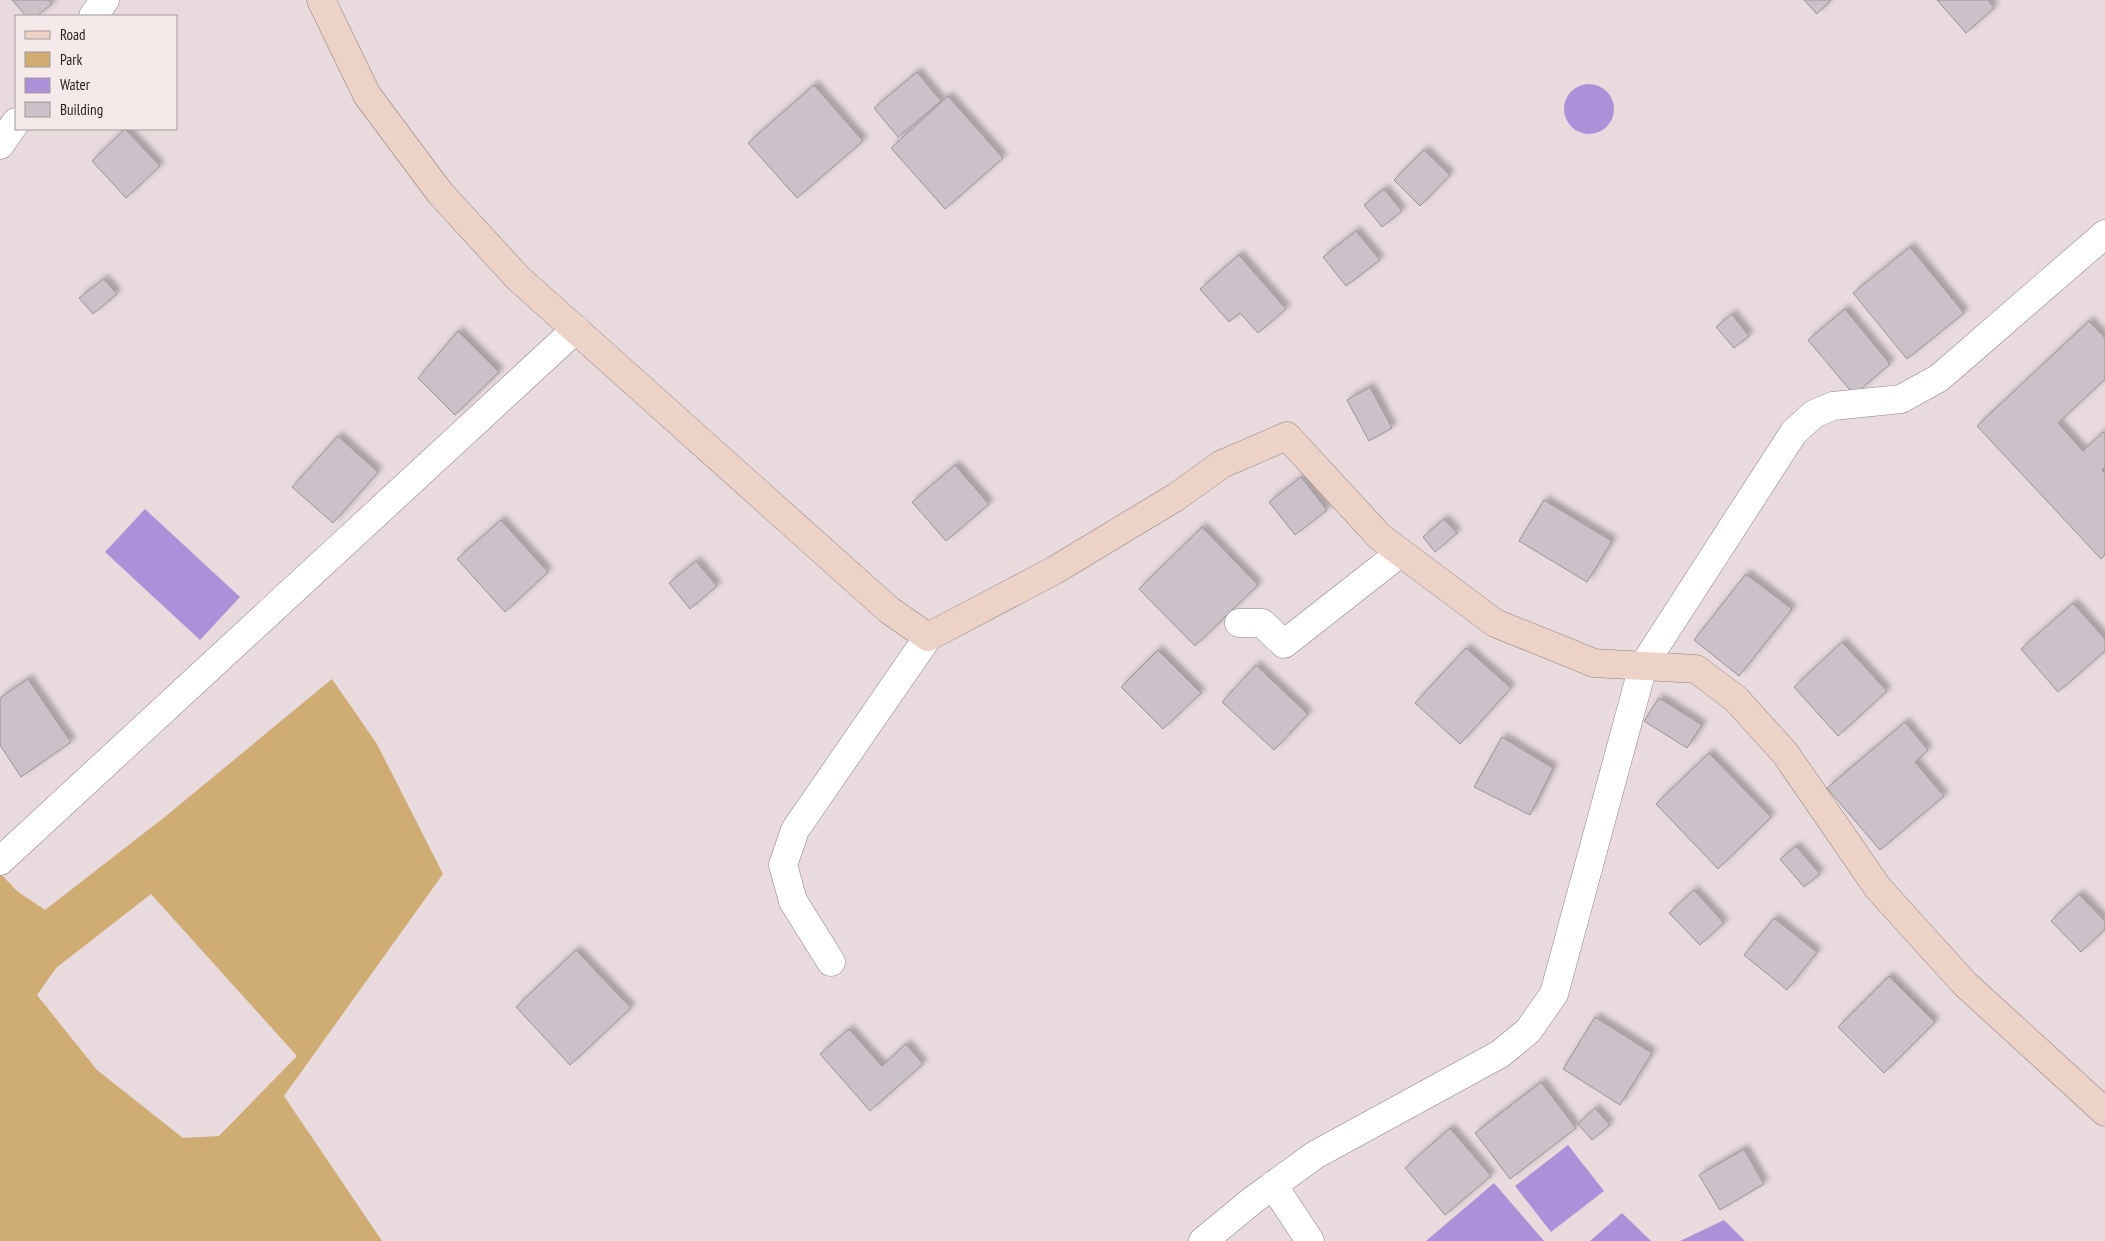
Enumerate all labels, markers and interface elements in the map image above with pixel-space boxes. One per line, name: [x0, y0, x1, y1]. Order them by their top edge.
legend: [15, 15, 178, 130]
text: Road: [60, 25, 86, 44]
text: Park: [60, 50, 82, 69]
text: Water: [60, 75, 91, 94]
text: Building: [60, 100, 103, 119]

